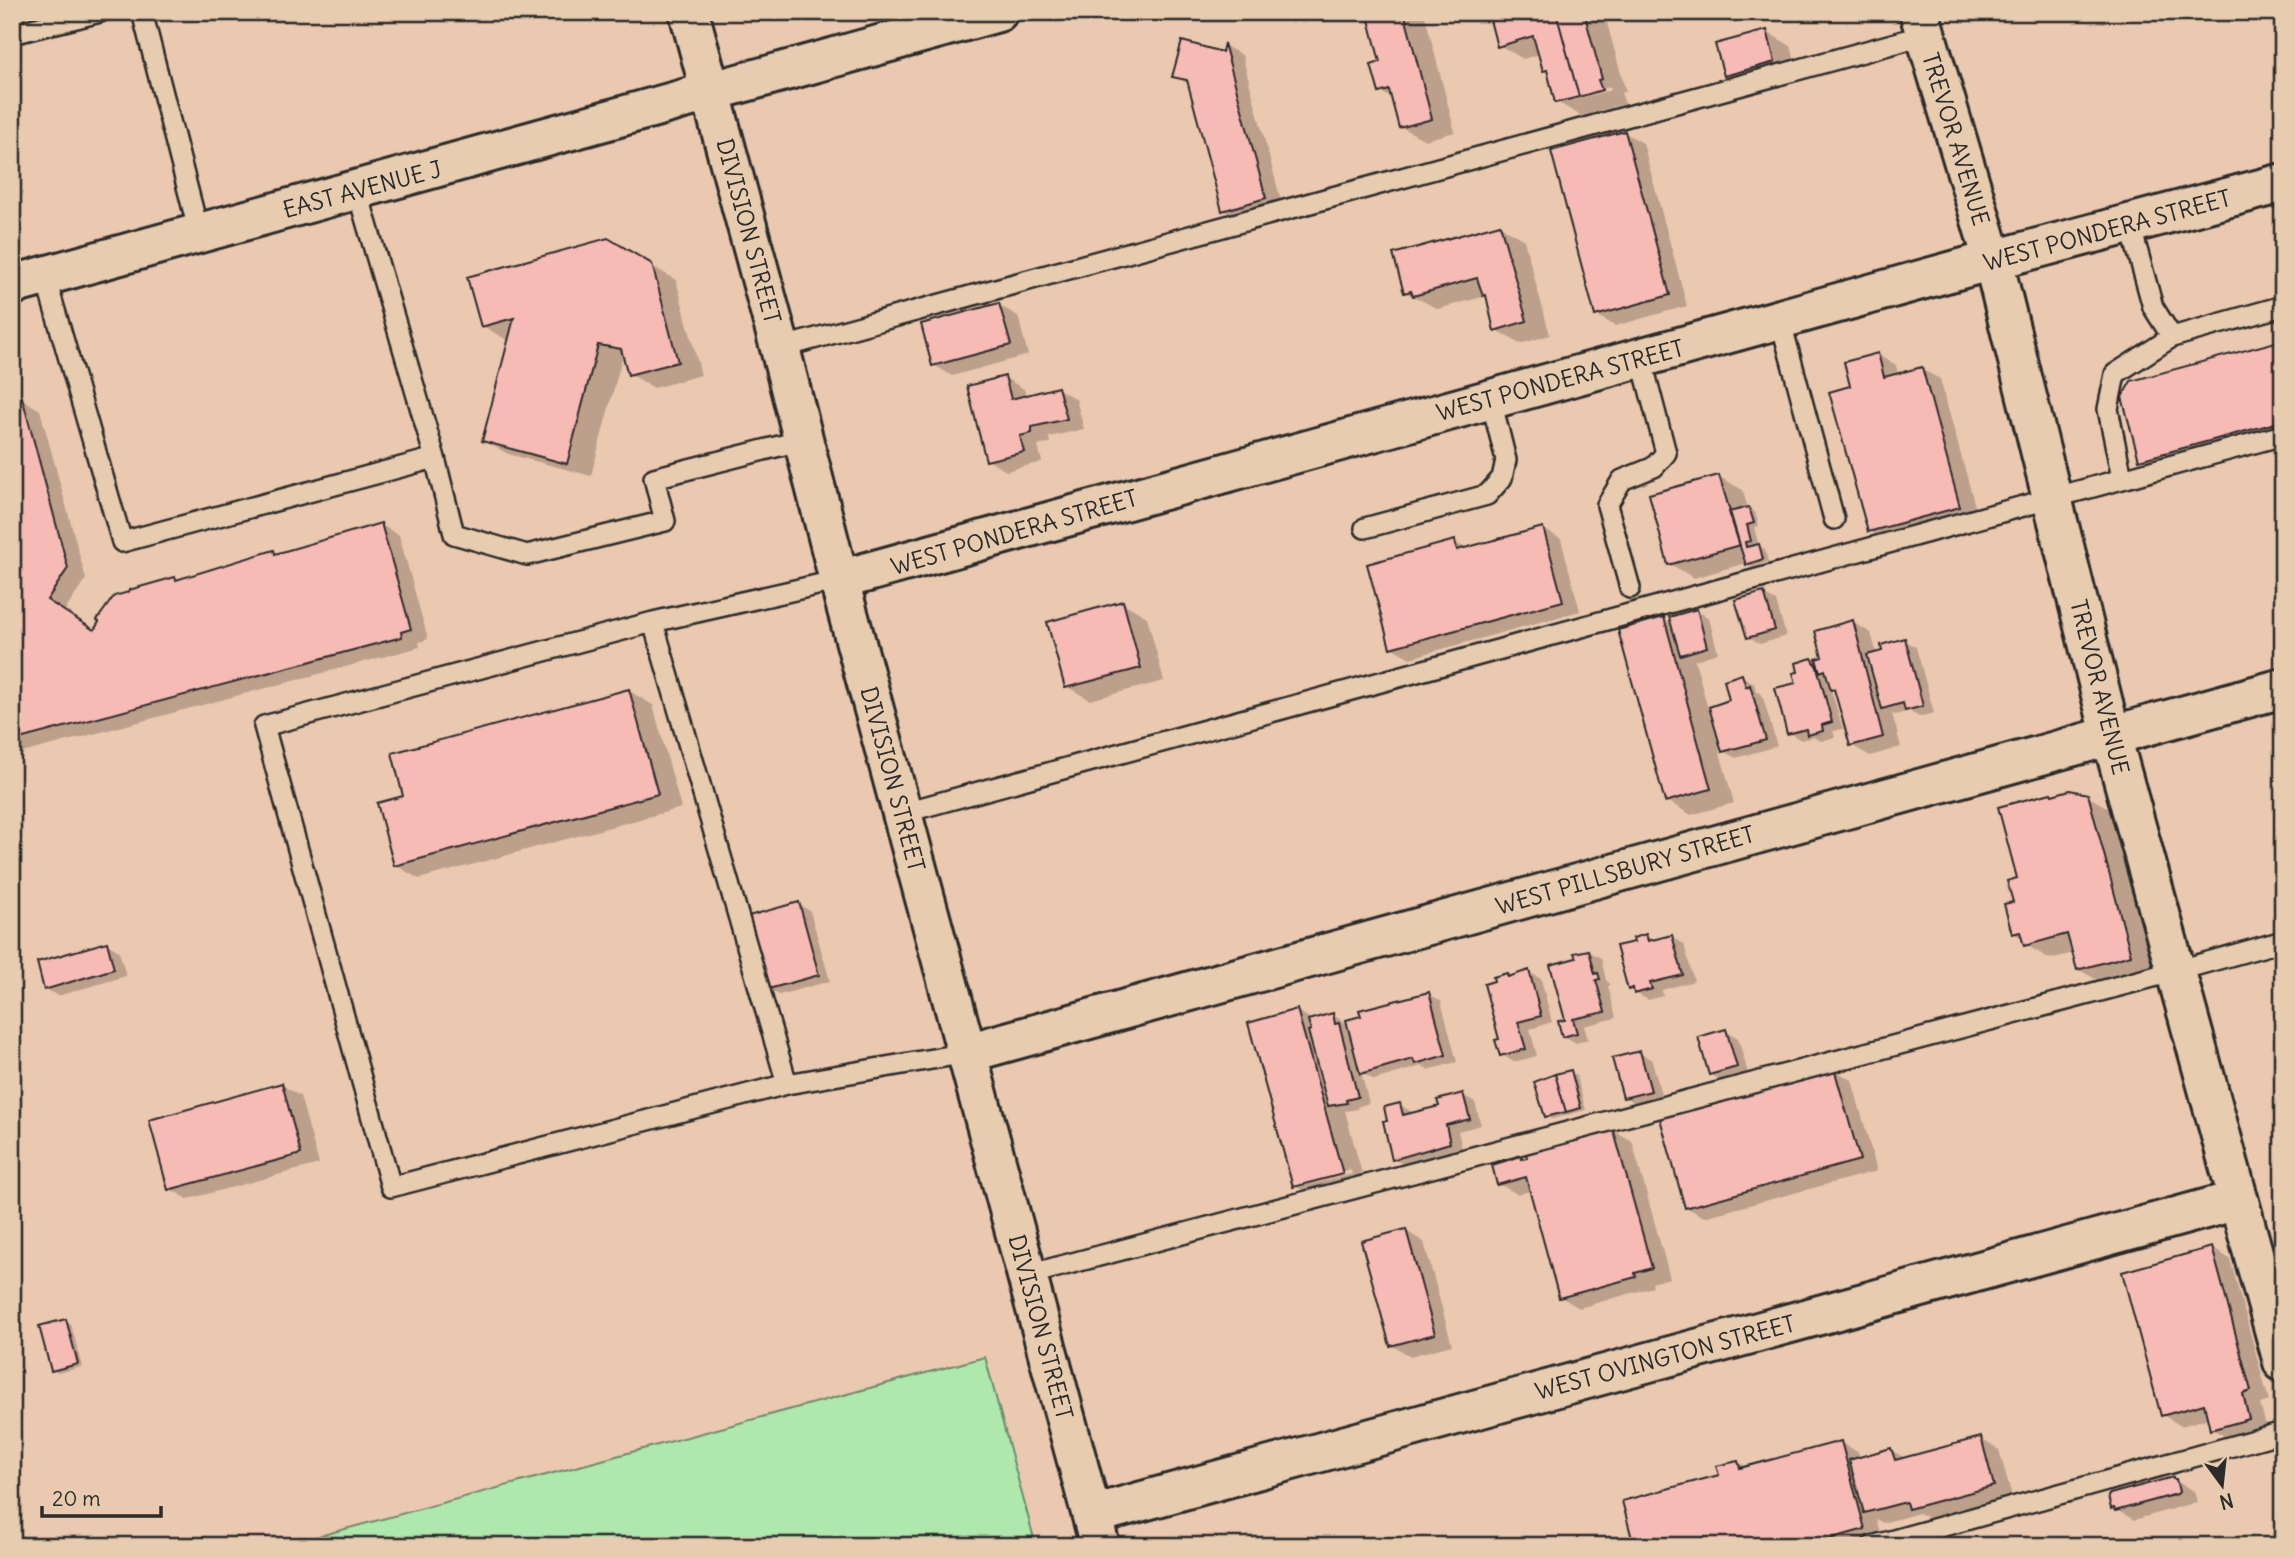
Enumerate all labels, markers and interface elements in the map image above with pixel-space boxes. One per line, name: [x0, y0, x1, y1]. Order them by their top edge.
street label: TREVOR AVENUE: [1916, 49, 1996, 229]
street label: DIVISION STREET: [710, 135, 788, 327]
street label: EAST AVENUE J: [279, 154, 445, 224]
street label: WEST PONDERA STREET: [1980, 183, 2234, 277]
street label: WEST PONDERA STREET: [1433, 333, 1687, 427]
street label: WEST PONDERA STREET: [887, 483, 1141, 581]
street label: TREVOR AVENUE: [2064, 596, 2136, 778]
street label: DIVISION STREET: [854, 683, 932, 875]
street label: WEST PILLSBURY STREET: [1492, 819, 1758, 921]
street label: DIVISION STREET: [1002, 1231, 1080, 1423]
street label: WEST OVINGTON STREET: [1532, 1308, 1798, 1406]
north arrow: [2186, 1450, 2256, 1520]
scale bar: [42, 1474, 161, 1518]
text: 20 m: [52, 1485, 101, 1512]
text: N: [2217, 1488, 2236, 1515]

